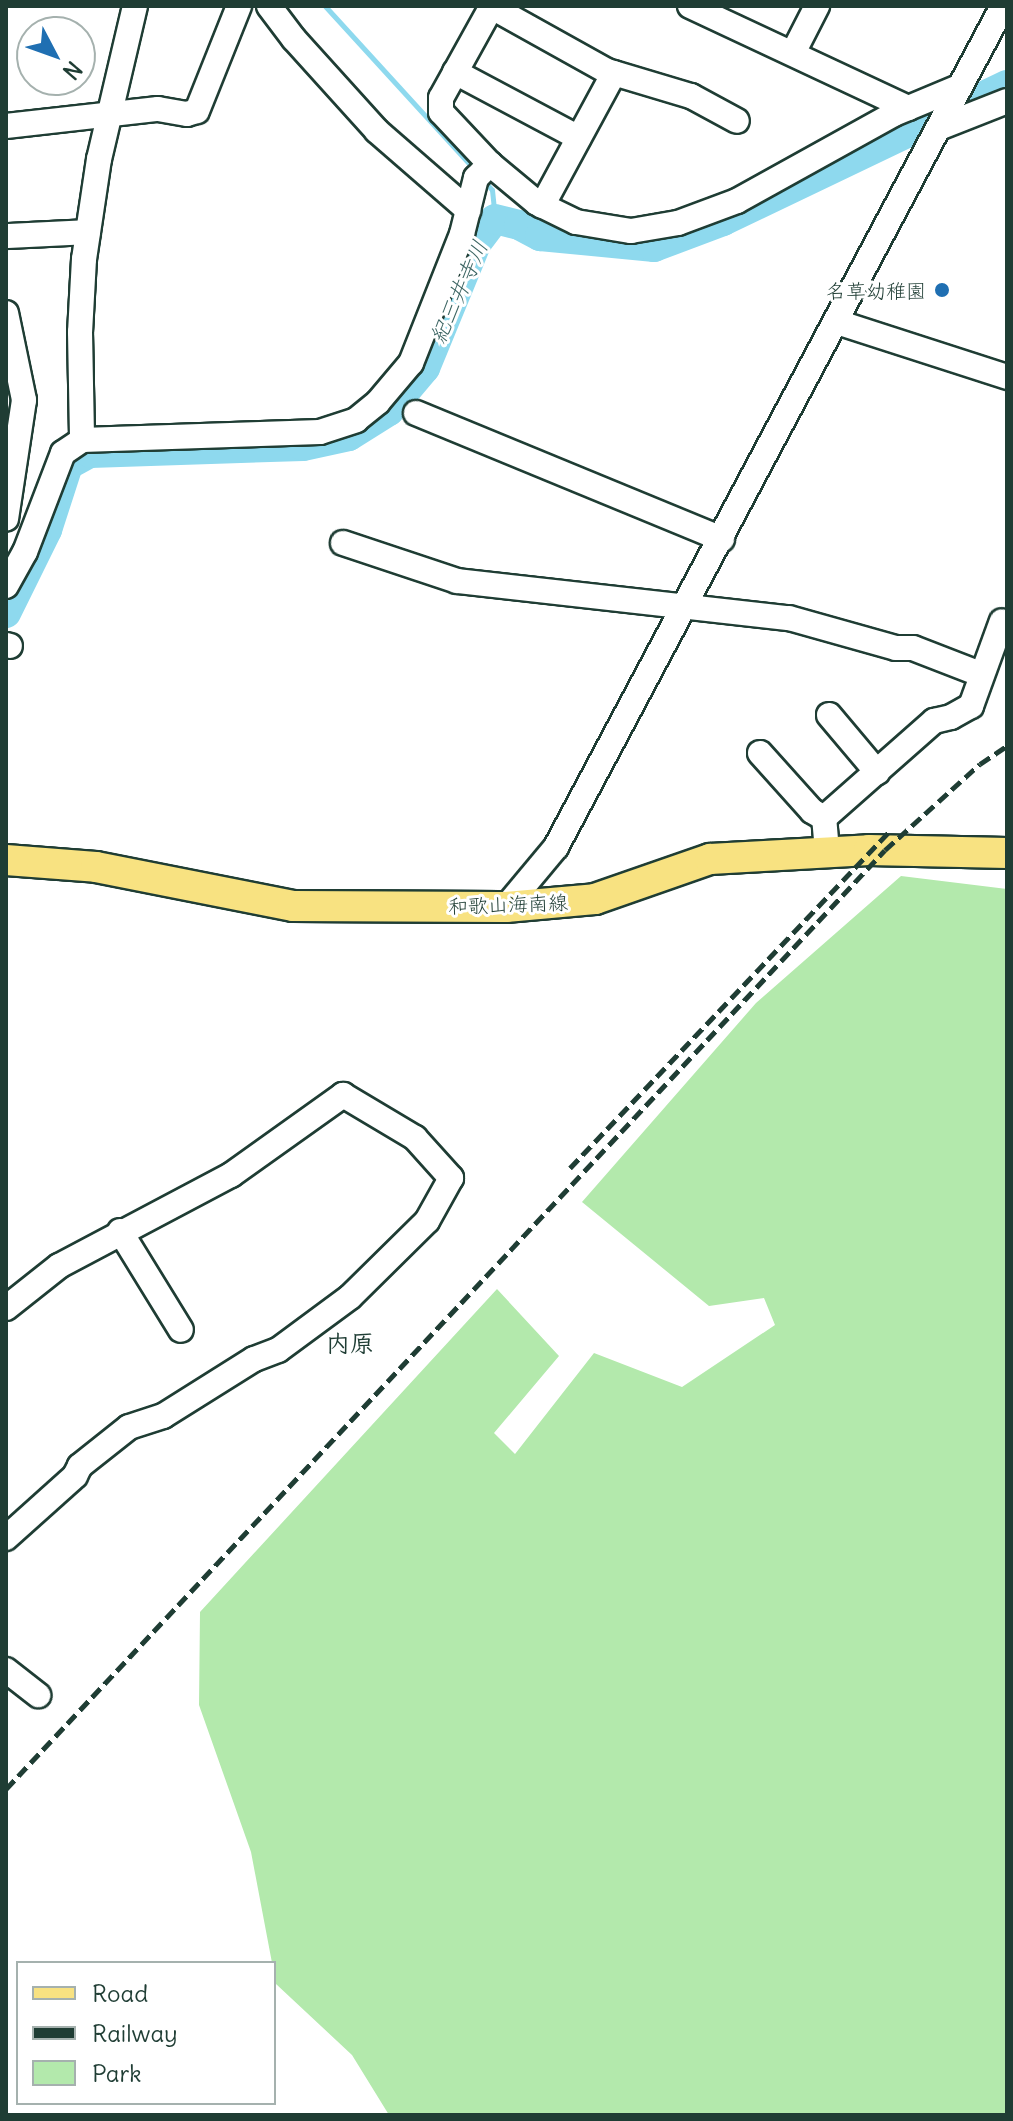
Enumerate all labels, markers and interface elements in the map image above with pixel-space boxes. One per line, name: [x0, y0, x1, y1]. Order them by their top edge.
north arrow: [16, 16, 96, 96]
text: N: [57, 56, 88, 85]
water label: 紀三井寺川: [425, 236, 493, 348]
place label: 名草幼稚園: [826, 278, 926, 302]
marker: 名草幼稚園: [933, 281, 951, 299]
street label: 和歌山海南線: [448, 890, 568, 918]
district label: 内原: [326, 1330, 374, 1358]
legend: [16, 1961, 276, 2105]
text: Road: [92, 1978, 148, 2008]
text: Railway: [92, 2018, 178, 2048]
text: Park: [92, 2058, 142, 2088]

